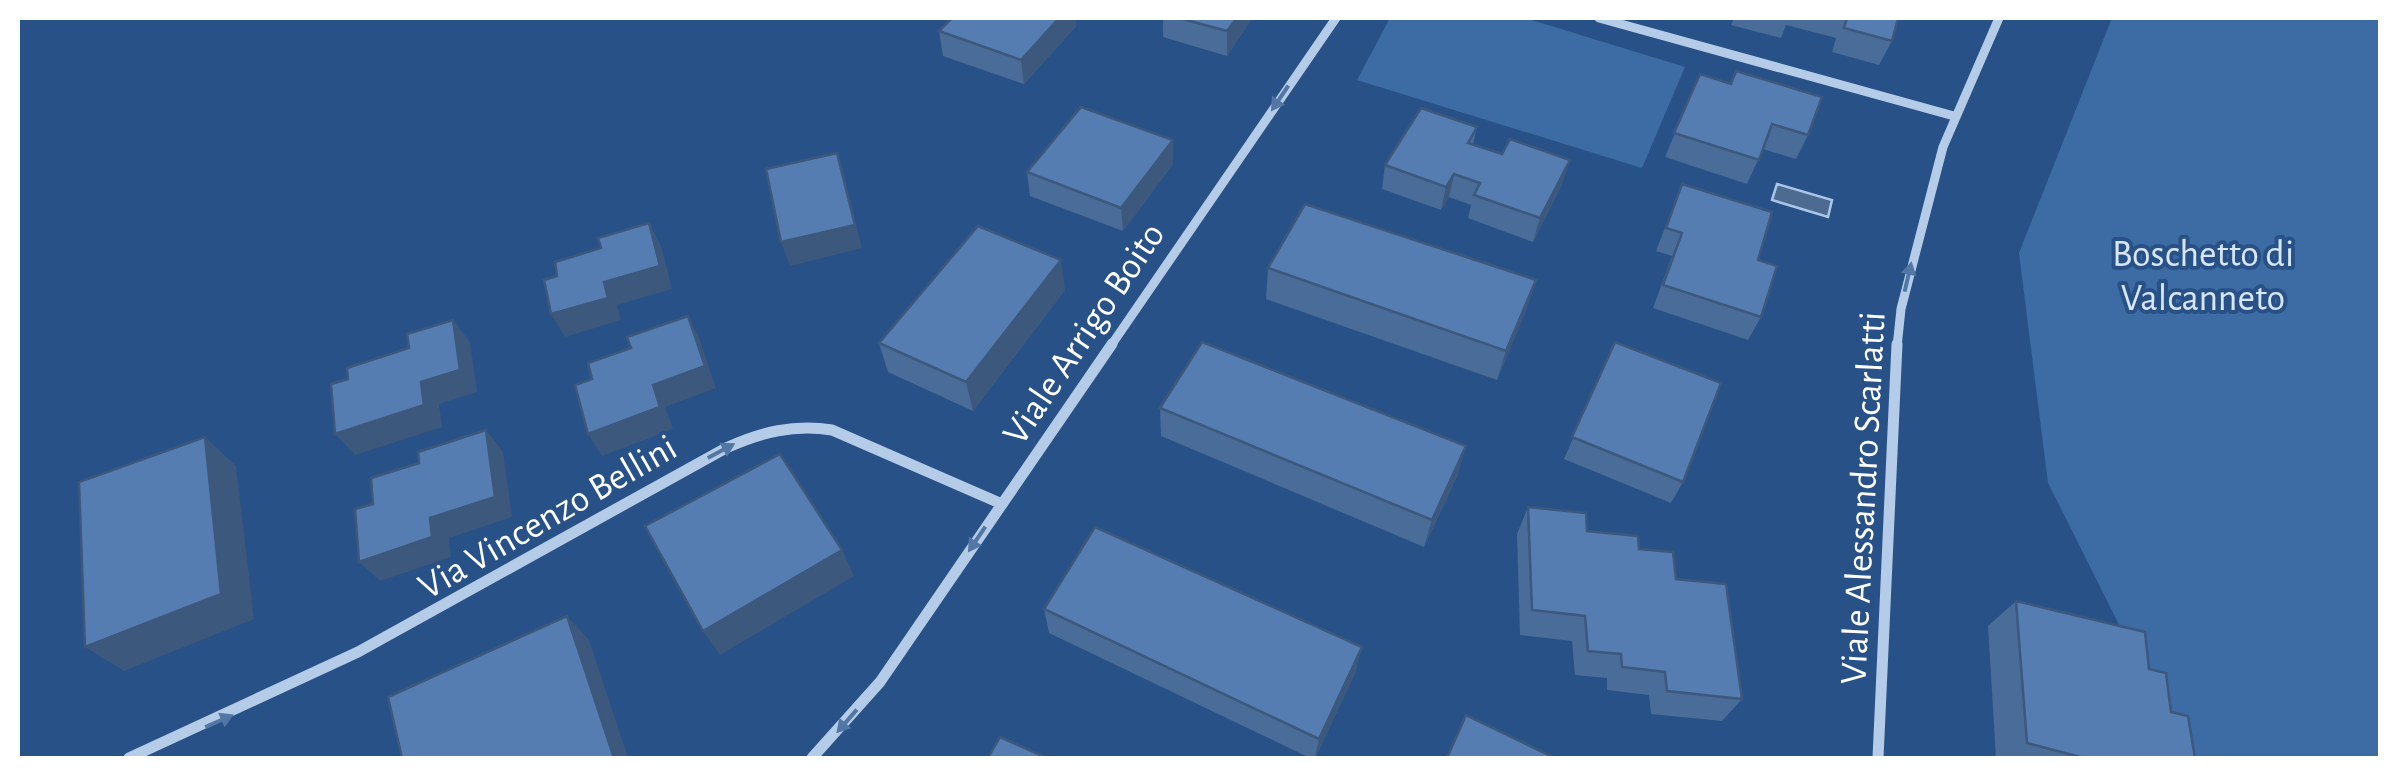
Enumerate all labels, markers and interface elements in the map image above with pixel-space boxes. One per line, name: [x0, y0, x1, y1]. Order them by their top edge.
one-way arrow: [1271, 84, 1290, 111]
street label: Viale Arrigo Boito: [997, 216, 1173, 452]
park label: Boschetto di Valcanneto: [2112, 236, 2294, 318]
one-way arrow: [1901, 262, 1916, 293]
street label: Viale Alessandro Scarlatti: [1835, 311, 1893, 685]
street label: Via Vincenzo Bellini: [413, 429, 683, 607]
one-way arrow: [707, 443, 736, 460]
one-way arrow: [969, 525, 987, 552]
one-way arrow: [836, 708, 858, 733]
one-way arrow: [204, 713, 234, 729]

